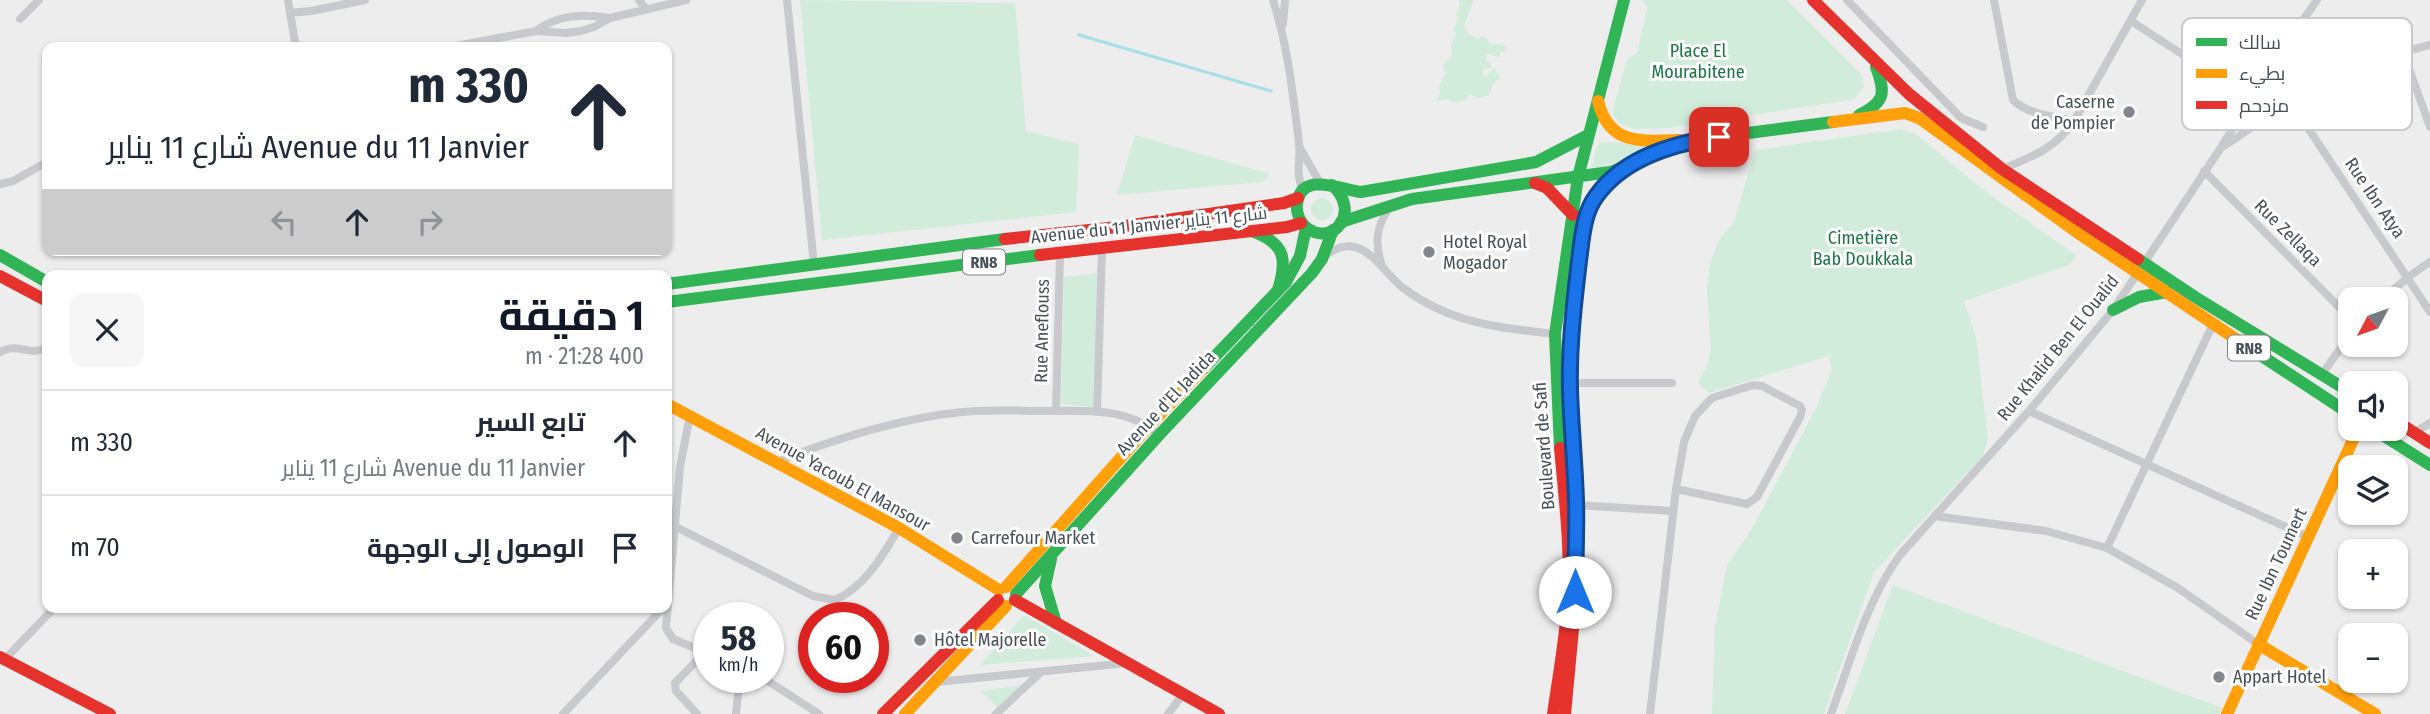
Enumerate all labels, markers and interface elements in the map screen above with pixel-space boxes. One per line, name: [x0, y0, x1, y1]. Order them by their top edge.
legend: [2182, 18, 2412, 130]
text: سالك: [2239, 31, 2281, 54]
park label: Place El Mourabitene: [1651, 40, 1745, 83]
text: 330 m: [408, 56, 529, 115]
text: بطيء: [2239, 62, 2285, 88]
icon: ahead: [553, 70, 644, 161]
place label: Caserne de Pompier: [2031, 91, 2116, 134]
text: مزدحم: [2239, 94, 2289, 119]
marker: Caserne de Pompier: [2121, 104, 2137, 120]
pin: [1689, 107, 1749, 167]
icon: arrive: [1700, 118, 1738, 156]
text: Avenue du 11 Janvier شارع 11 يناير: [107, 128, 529, 166]
street label: Rue Ibn Atya: [2340, 154, 2410, 243]
street label: Rue Zellaqa: [2250, 195, 2326, 271]
street label: Avenue du 11 Janvier شارع 11 يناير: [1030, 202, 1268, 249]
icon: left: [265, 203, 303, 241]
icon: ahead: [338, 203, 376, 241]
icon: right: [411, 203, 449, 241]
park label: Cimetière Bab Doukkala: [1813, 227, 1913, 270]
place label: Hotel Royal Mogador: [1443, 231, 1527, 274]
marker: Hotel Royal Mogador: [1421, 244, 1437, 260]
road number: RN8: [963, 250, 1005, 274]
street label: Rue Khalid Ben El Oualid: [1992, 271, 2124, 425]
street label: Rue Aneflouss: [1030, 279, 1054, 383]
north arrow: [2338, 287, 2408, 357]
map controls: [2338, 287, 2408, 693]
text: 1 دقيقة: [499, 291, 644, 341]
button: close: [70, 293, 144, 367]
road number: RN8: [2228, 336, 2270, 360]
text: 400 m · 21:28: [525, 342, 644, 370]
street label: Avenue d'El Jadida: [1112, 346, 1220, 460]
button: sound: [2338, 371, 2408, 441]
street label: Boulevard de Safi: [1529, 381, 1559, 511]
text: تابع السير: [476, 407, 585, 438]
street label: Avenue Yacoub El Mansour: [752, 422, 935, 536]
icon: ahead: [606, 424, 644, 462]
text: 330 m: [70, 427, 133, 458]
text: Avenue du 11 Janvier شارع 11 يناير: [282, 454, 585, 482]
button: layers: [2338, 455, 2408, 525]
street label: Rue Ibn Toumert: [2240, 504, 2312, 624]
place label: Carrefour Market: [971, 527, 1095, 549]
icon: arrive: [606, 529, 644, 567]
marker: Carrefour Market: [949, 530, 965, 546]
text: 70 m: [70, 532, 120, 563]
text: الوصول إلى الوجهة: [367, 533, 585, 564]
button: +: [2338, 539, 2408, 609]
position arrow: [1538, 555, 1612, 629]
speed limit sign: 60: [798, 602, 889, 693]
text: 58: [721, 617, 756, 659]
button: −: [2338, 623, 2408, 693]
place label: Hôtel Majorelle: [934, 629, 1046, 651]
marker: Hôtel Majorelle: [912, 632, 928, 648]
text: km/h: [718, 654, 759, 676]
place label: Appart Hotel: [2233, 666, 2327, 688]
marker: Appart Hotel: [2211, 669, 2227, 685]

